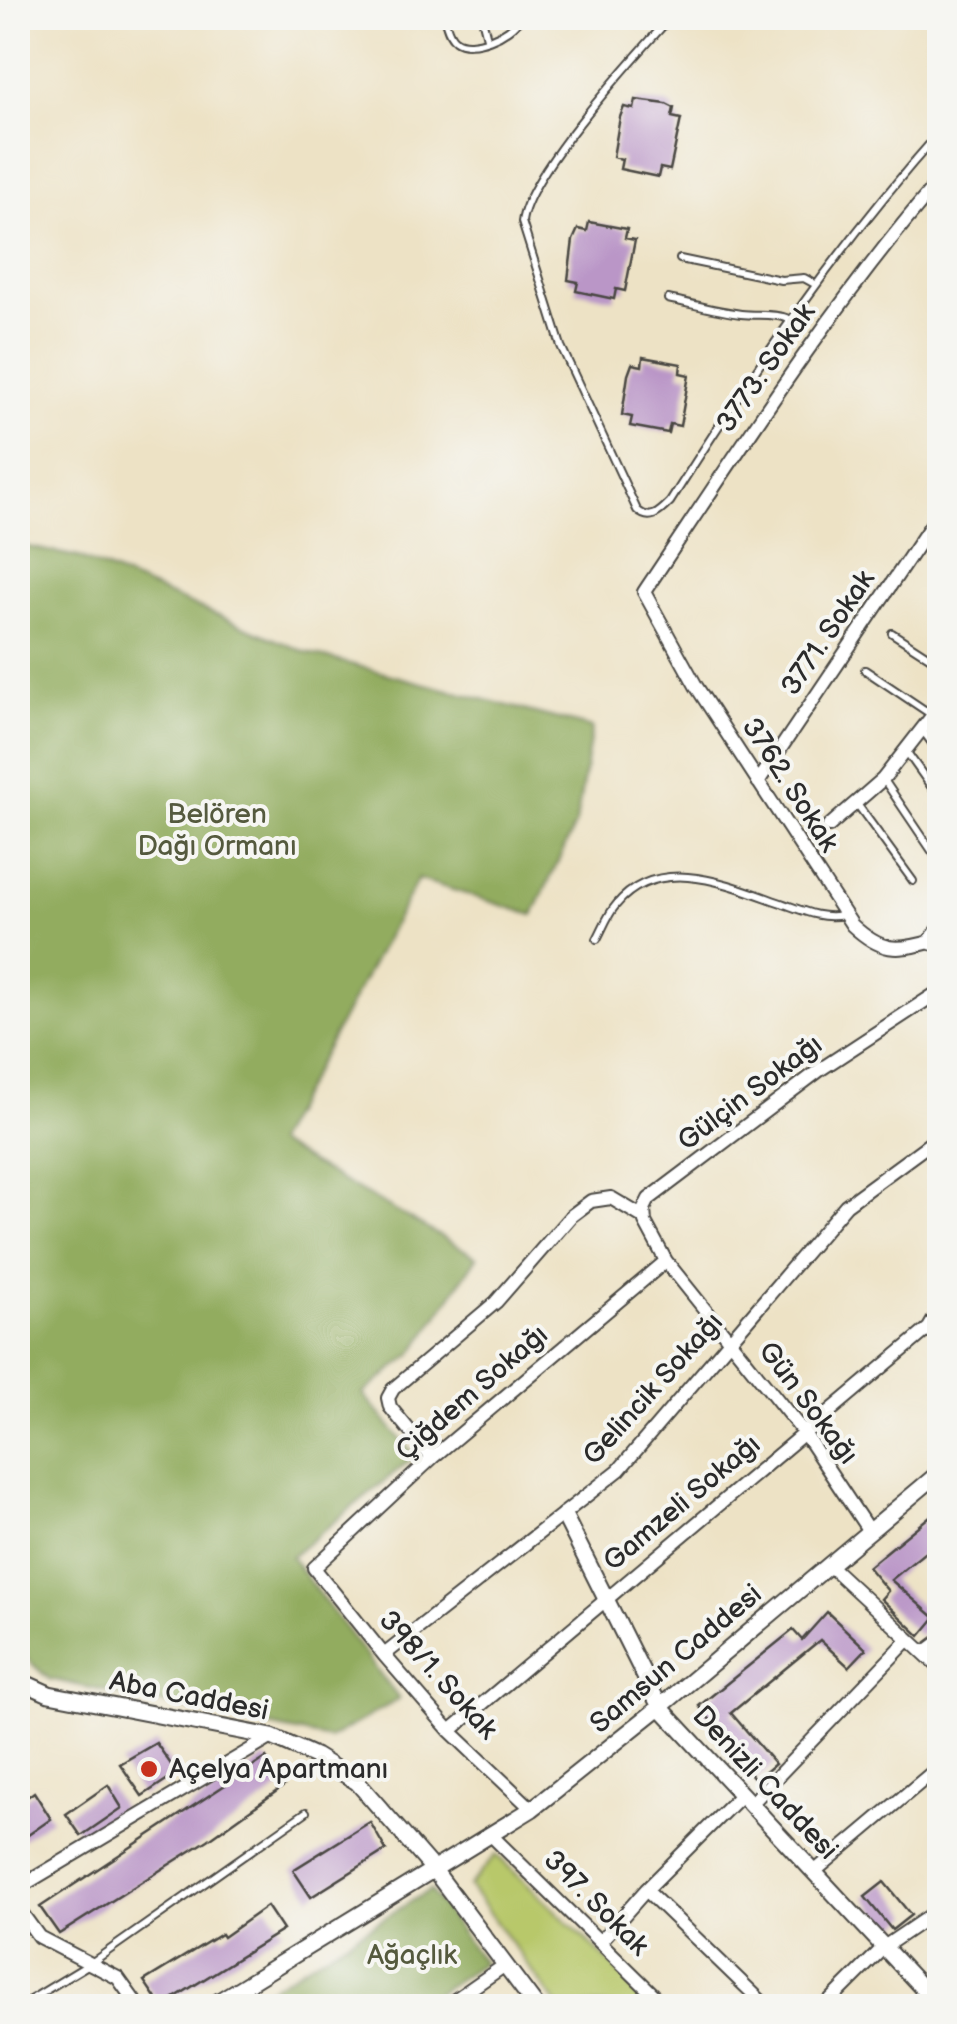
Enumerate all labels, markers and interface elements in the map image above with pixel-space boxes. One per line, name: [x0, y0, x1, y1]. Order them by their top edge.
street label: 3773. Sokak: [709, 297, 823, 439]
street label: 3771. Sokak: [774, 564, 882, 702]
street label: 3762. Sokak: [735, 712, 846, 858]
park label: Belören Dağı Ormanı: [137, 798, 297, 863]
street label: Gülçin Sokağı: [671, 1028, 829, 1158]
street label: Gelincik Sokağı: [576, 1306, 730, 1472]
street label: Çiğdem Sokağı: [389, 1318, 555, 1468]
street label: Gün Sokağı: [751, 1335, 865, 1471]
street label: Gamzeli Sokağı: [597, 1428, 767, 1578]
street label: Samsun Caddesi: [584, 1578, 768, 1740]
street label: 398/1. Sokak: [372, 1604, 504, 1746]
street label: Aba Caddesi: [107, 1664, 271, 1728]
street label: Denizli Caddesi: [686, 1699, 844, 1867]
place label: Açelya Apartmanı: [169, 1753, 388, 1786]
marker: Açelya Apartmanı: [138, 1758, 160, 1780]
street label: 397. Sokak: [537, 1844, 656, 1963]
park label: Ağaçlık: [367, 1939, 457, 1972]

